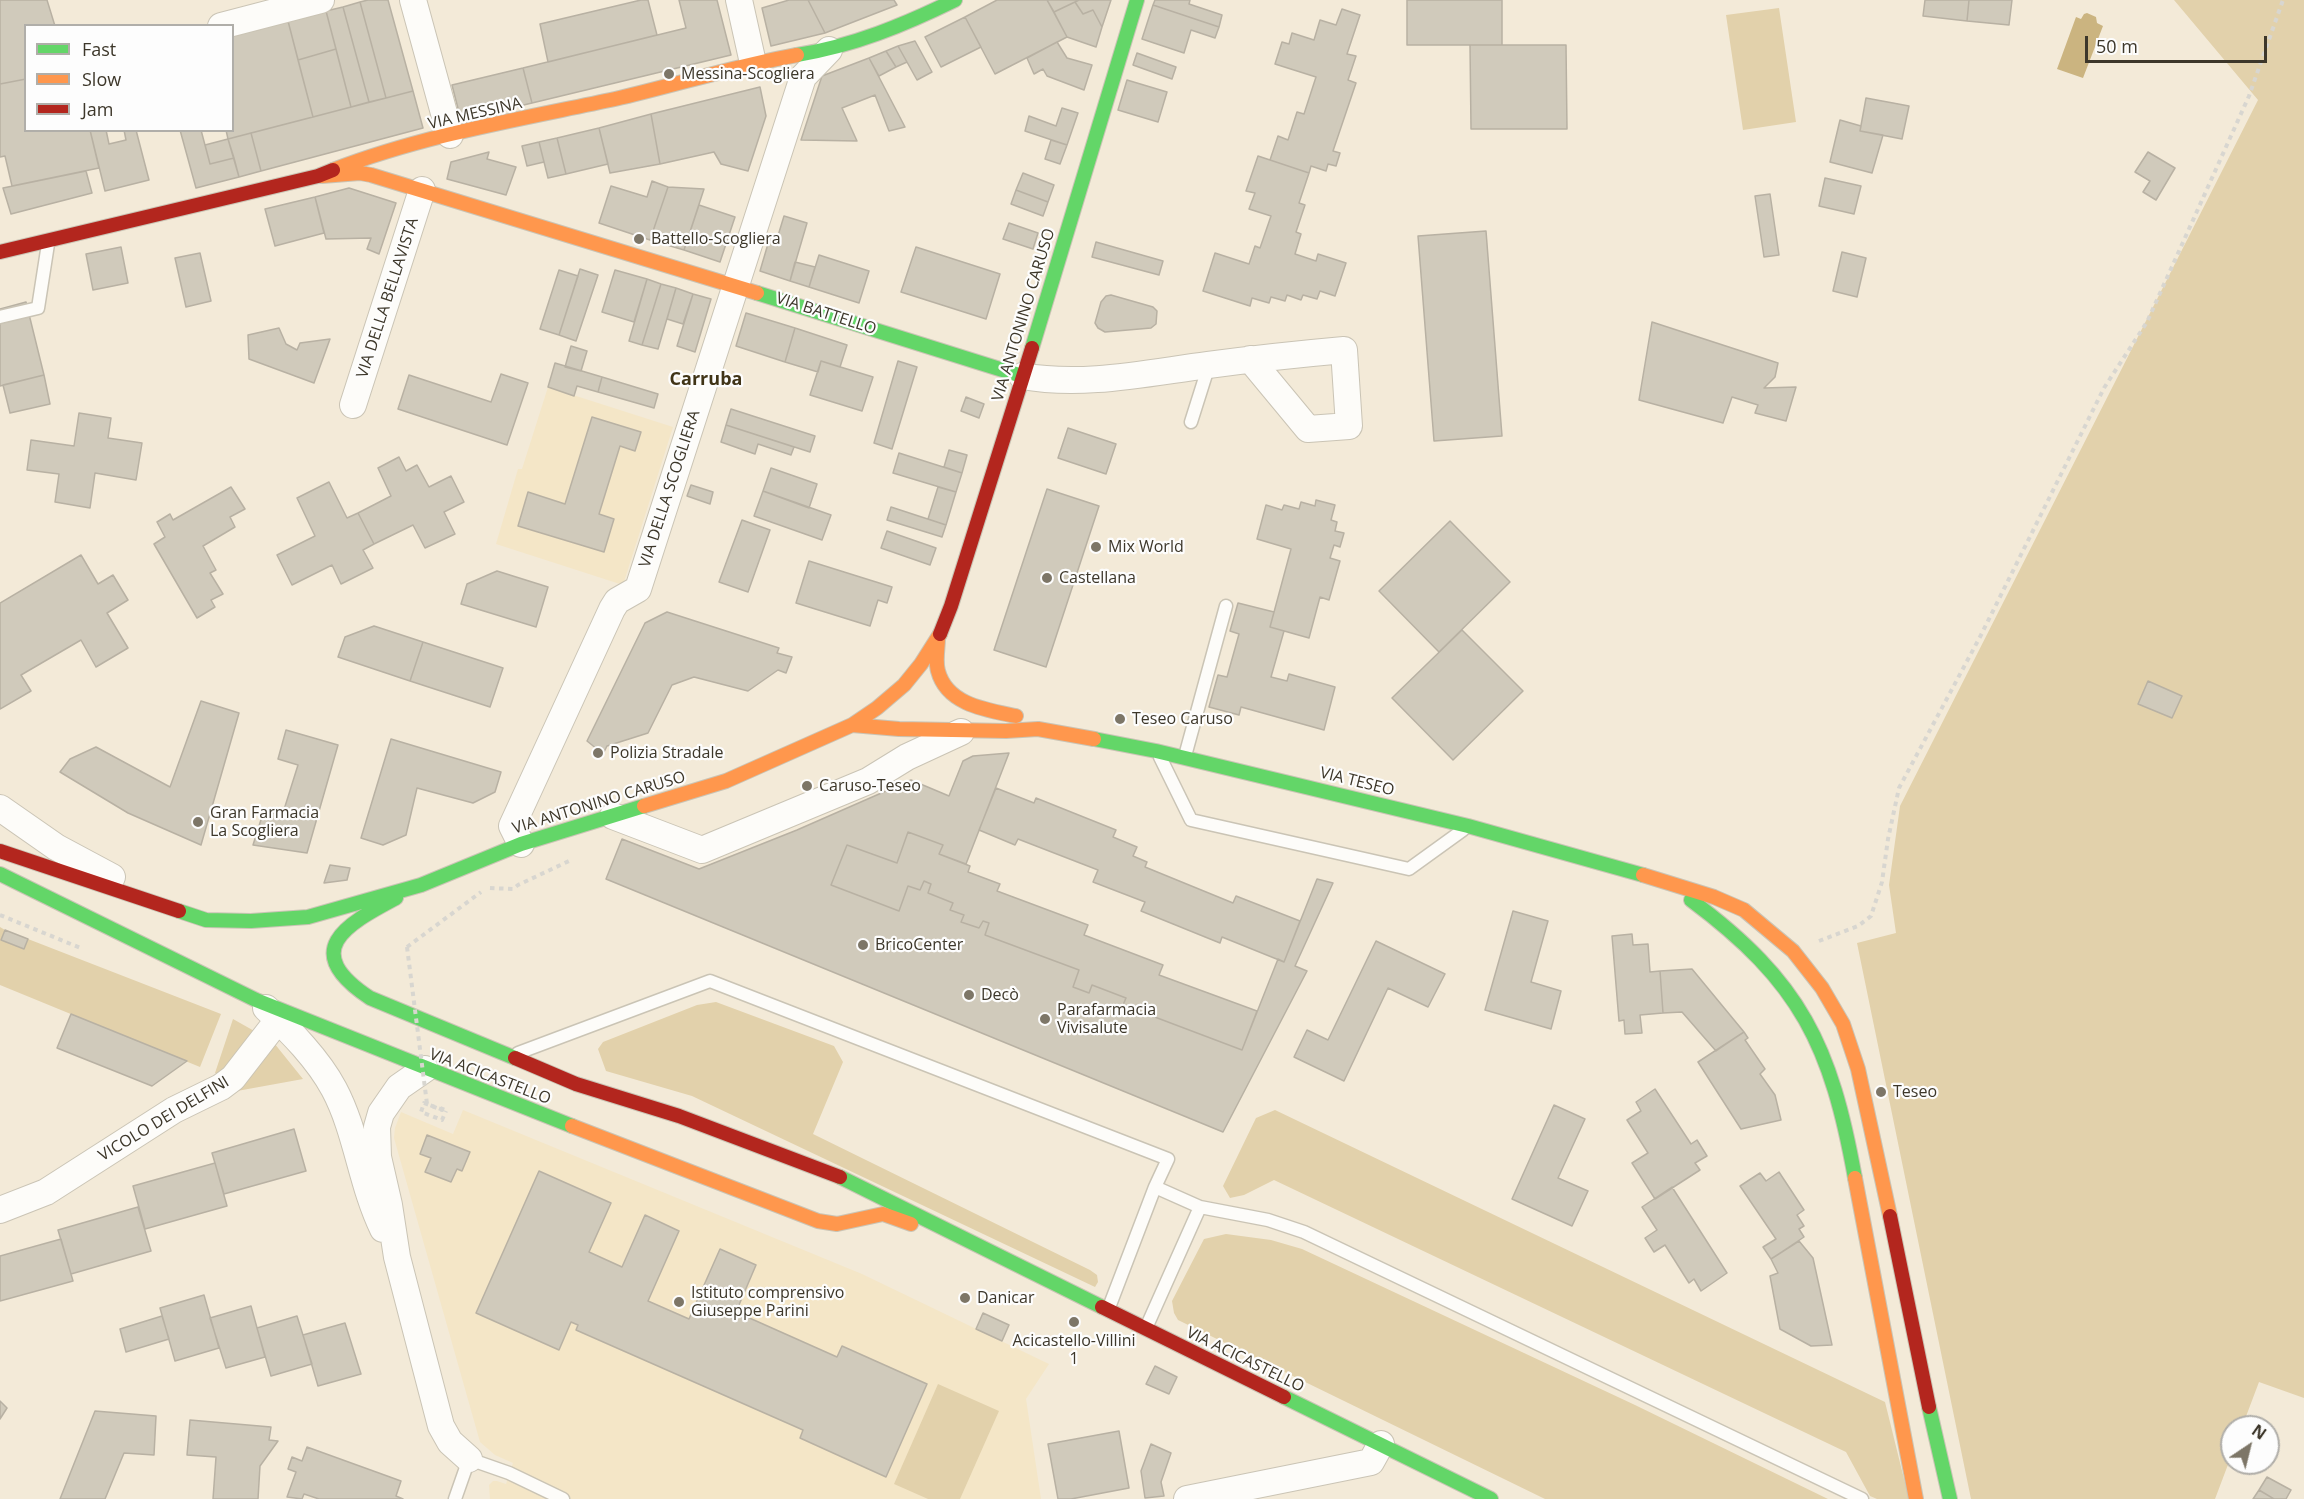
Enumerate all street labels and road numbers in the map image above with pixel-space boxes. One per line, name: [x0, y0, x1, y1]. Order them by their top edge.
street label: VIA MESSINA: [426, 94, 524, 134]
street label: VIA DELLA BELLAVISTA: [353, 215, 423, 381]
street label: VIA ANTONINO CARUSO: [989, 226, 1059, 404]
street label: VIA BATTELLO: [773, 289, 879, 339]
street label: VIA DELLA SCOGLIERA: [635, 408, 705, 570]
street label: VIA TESEO: [1318, 763, 1396, 801]
street label: VIA ANTONINO CARUSO: [510, 768, 688, 838]
street label: VIA ACICASTELLO: [426, 1045, 554, 1109]
street label: VICOLO DEI DELFINI: [95, 1072, 233, 1166]
street label: VIA ACICASTELLO: [1183, 1323, 1307, 1397]

